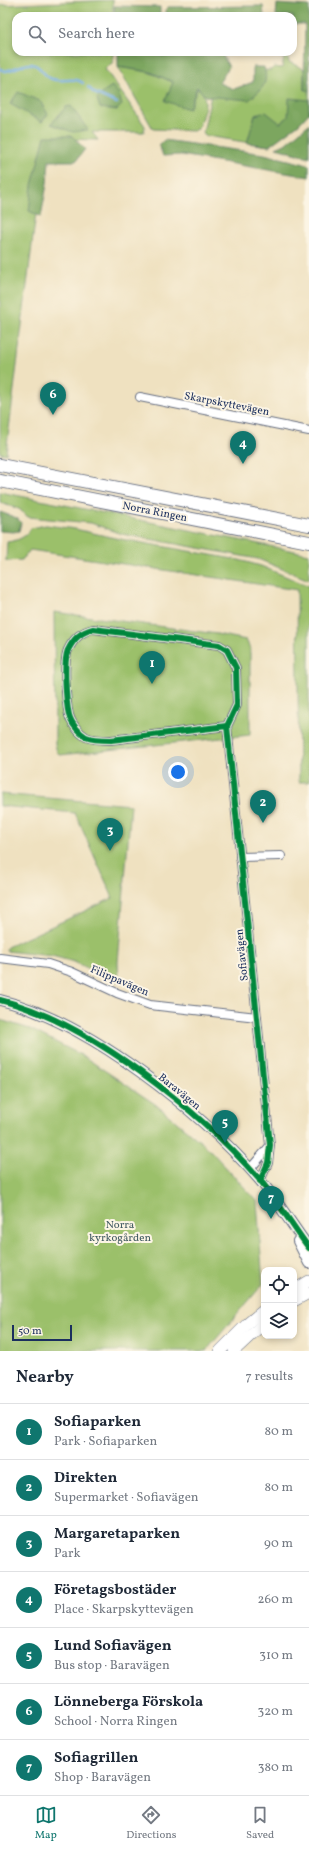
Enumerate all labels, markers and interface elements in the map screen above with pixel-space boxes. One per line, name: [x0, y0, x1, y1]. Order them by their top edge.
search box: [12, 12, 297, 56]
icon: search: [26, 23, 48, 45]
text: Search here: [58, 24, 135, 45]
pin: 6: [40, 382, 66, 415]
street label: Skarpskyttevägen: [183, 389, 271, 420]
pin: 4: [230, 431, 256, 464]
street label: Norra Ringen: [121, 499, 189, 526]
pin: 1: [139, 651, 165, 684]
your location: [168, 762, 188, 782]
pin: 2: [250, 790, 276, 823]
pin: 3: [97, 818, 123, 851]
street label: Sofiavägen: [232, 927, 253, 982]
street label: Filippavägen: [88, 962, 151, 1001]
street label: Baravägen: [155, 1070, 204, 1114]
pin: 5: [212, 1110, 238, 1143]
pin: 7: [258, 1186, 284, 1219]
park label: Norra kyrkogården: [89, 1218, 151, 1246]
map controls: [261, 1267, 297, 1339]
button: locate: [261, 1267, 297, 1303]
button: layers: [261, 1303, 297, 1339]
scale bar: [12, 1323, 72, 1342]
text: 50 m: [18, 1324, 42, 1339]
text: Nearby: [16, 1366, 74, 1389]
text: 7 results: [246, 1368, 293, 1386]
text: Sofiaparken: [54, 1412, 141, 1433]
text: 1: [26, 1423, 32, 1441]
text: 80 m: [264, 1423, 293, 1441]
text: Park · Sofiaparken: [54, 1433, 157, 1451]
text: Direkten: [54, 1468, 117, 1489]
text: 2: [26, 1479, 32, 1497]
text: 80 m: [264, 1479, 293, 1497]
text: Supermarket · Sofiavägen: [54, 1489, 199, 1507]
text: Margaretaparken: [54, 1524, 180, 1545]
text: 3: [26, 1535, 32, 1553]
text: 90 m: [264, 1535, 293, 1553]
text: Park: [54, 1545, 81, 1563]
text: Företagsbostäder: [54, 1580, 177, 1601]
text: 4: [25, 1591, 33, 1609]
text: 260 m: [258, 1591, 293, 1609]
text: Place · Skarpskyttevägen: [54, 1601, 194, 1619]
text: Lund Sofiavägen: [54, 1636, 172, 1657]
text: 5: [26, 1647, 32, 1665]
text: 310 m: [259, 1647, 293, 1665]
text: Bus stop · Baravägen: [54, 1657, 170, 1675]
text: Lönneberga Förskola: [54, 1692, 203, 1713]
text: 6: [25, 1703, 33, 1721]
text: 320 m: [258, 1703, 293, 1721]
text: School · Norra Ringen: [54, 1713, 177, 1731]
text: Sofiagrillen: [54, 1748, 138, 1769]
text: 7: [26, 1759, 32, 1777]
text: 380 m: [258, 1759, 293, 1777]
text: Shop · Baravägen: [54, 1769, 151, 1787]
tab: Map: [35, 1804, 57, 1843]
tab: Directions: [126, 1804, 177, 1843]
tab: Saved: [246, 1804, 274, 1843]

